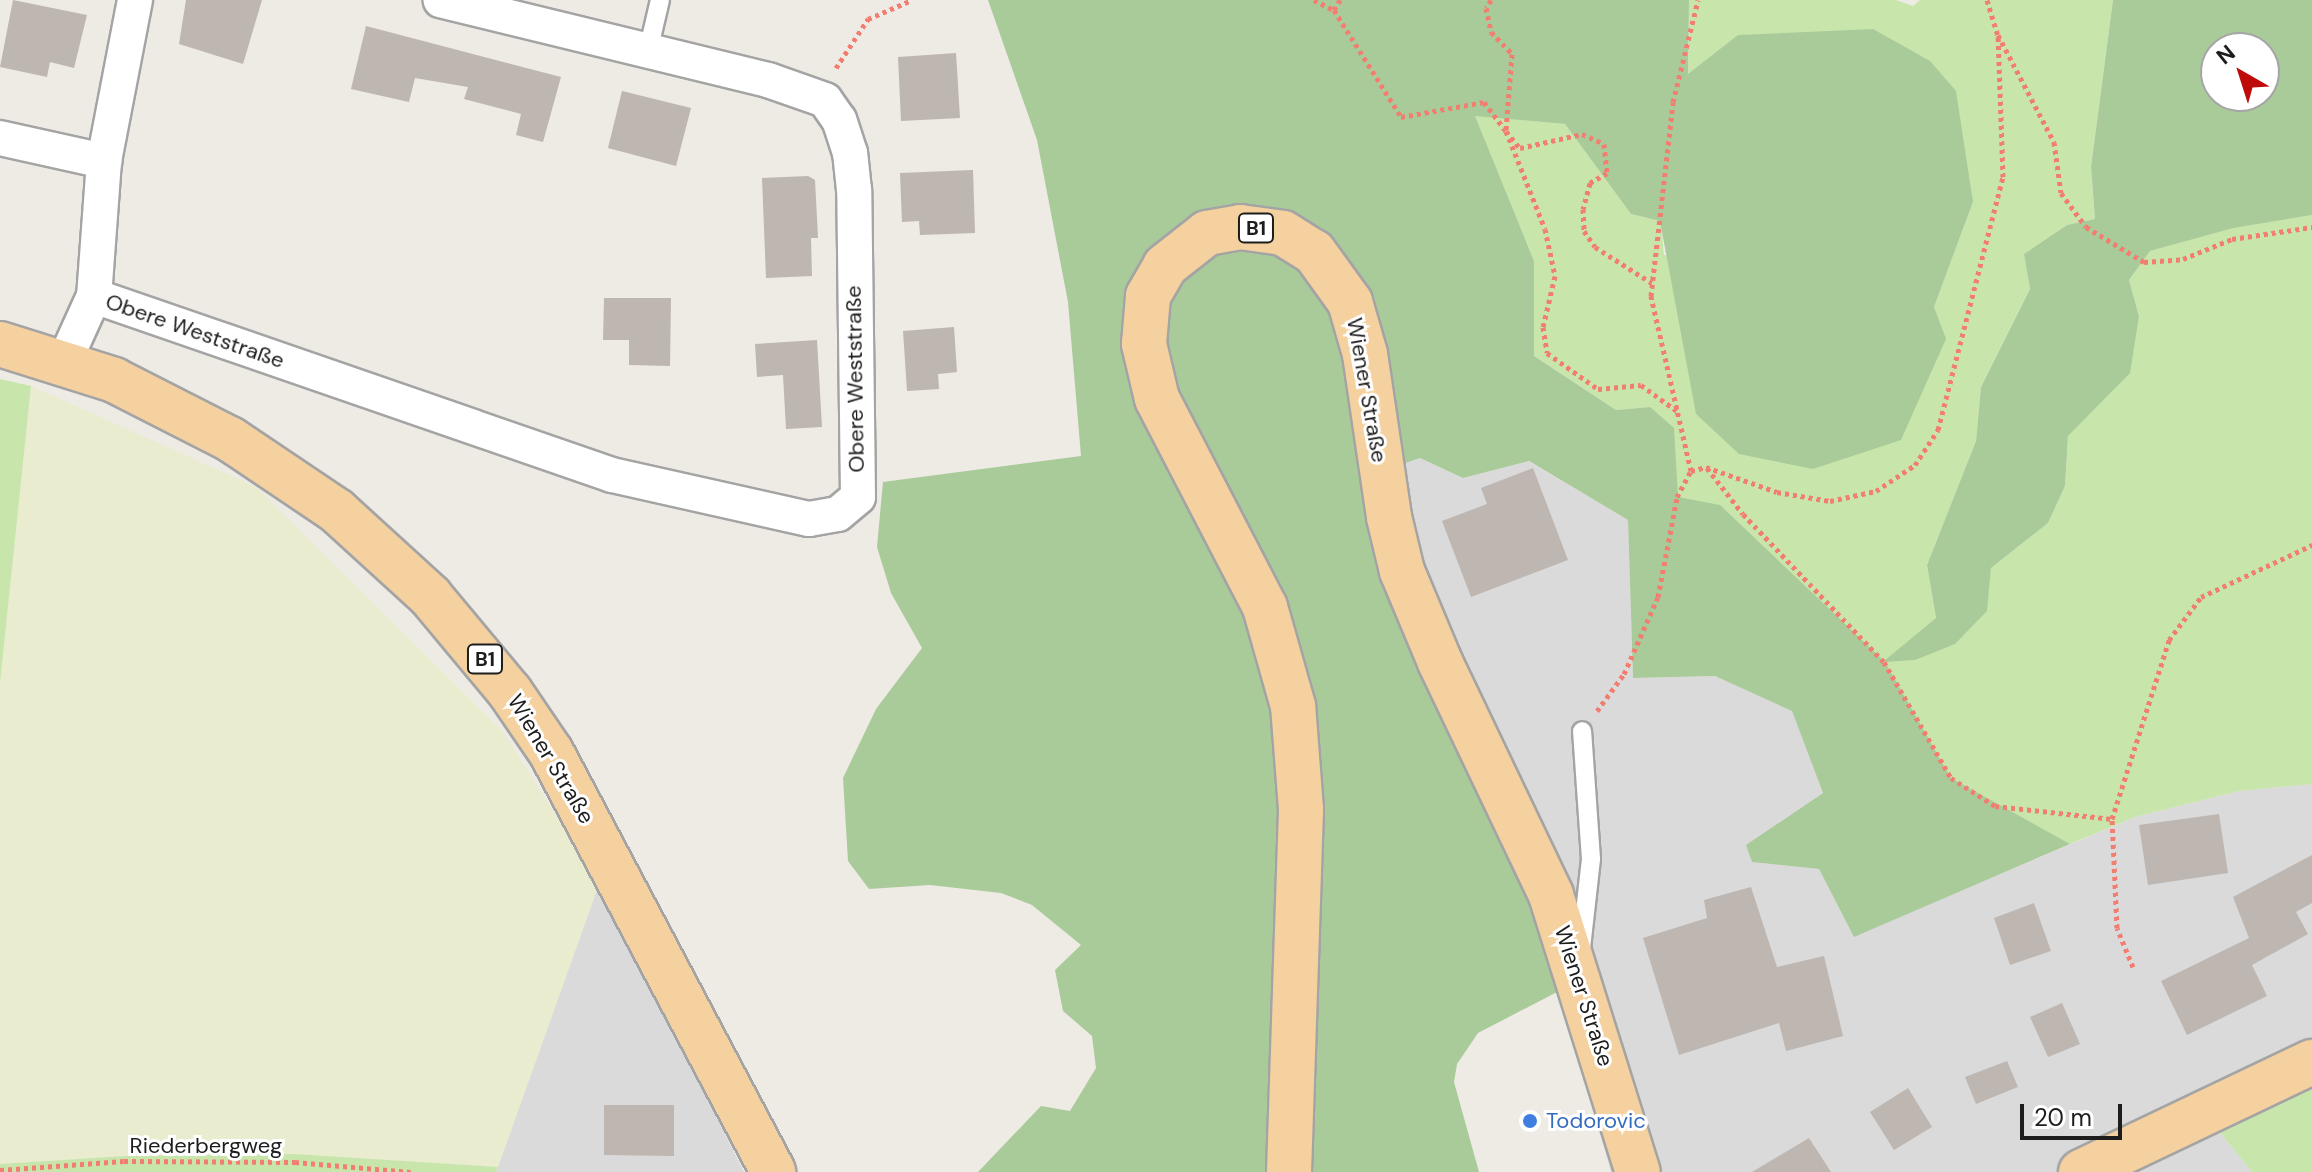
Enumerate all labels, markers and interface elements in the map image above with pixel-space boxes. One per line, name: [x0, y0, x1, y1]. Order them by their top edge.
north arrow: [2200, 32, 2280, 112]
text: N: [2210, 38, 2241, 71]
road number: B1: [1236, 212, 1276, 244]
street label: Obere Weststraße: [840, 285, 870, 473]
street label: Obere Weststraße: [102, 288, 288, 374]
street label: Wiener Straße: [1341, 316, 1393, 464]
road number: B1: [465, 643, 505, 675]
street label: Wiener Straße: [502, 689, 600, 829]
street label: Wiener Straße: [1549, 922, 1619, 1070]
scale bar: [2024, 1088, 2126, 1138]
text: 20 m: [2034, 1102, 2092, 1133]
place label: Todorovic: [1546, 1108, 1646, 1134]
marker: Todorovic: [1521, 1112, 1539, 1130]
street label: Riederbergweg: [130, 1133, 282, 1159]

